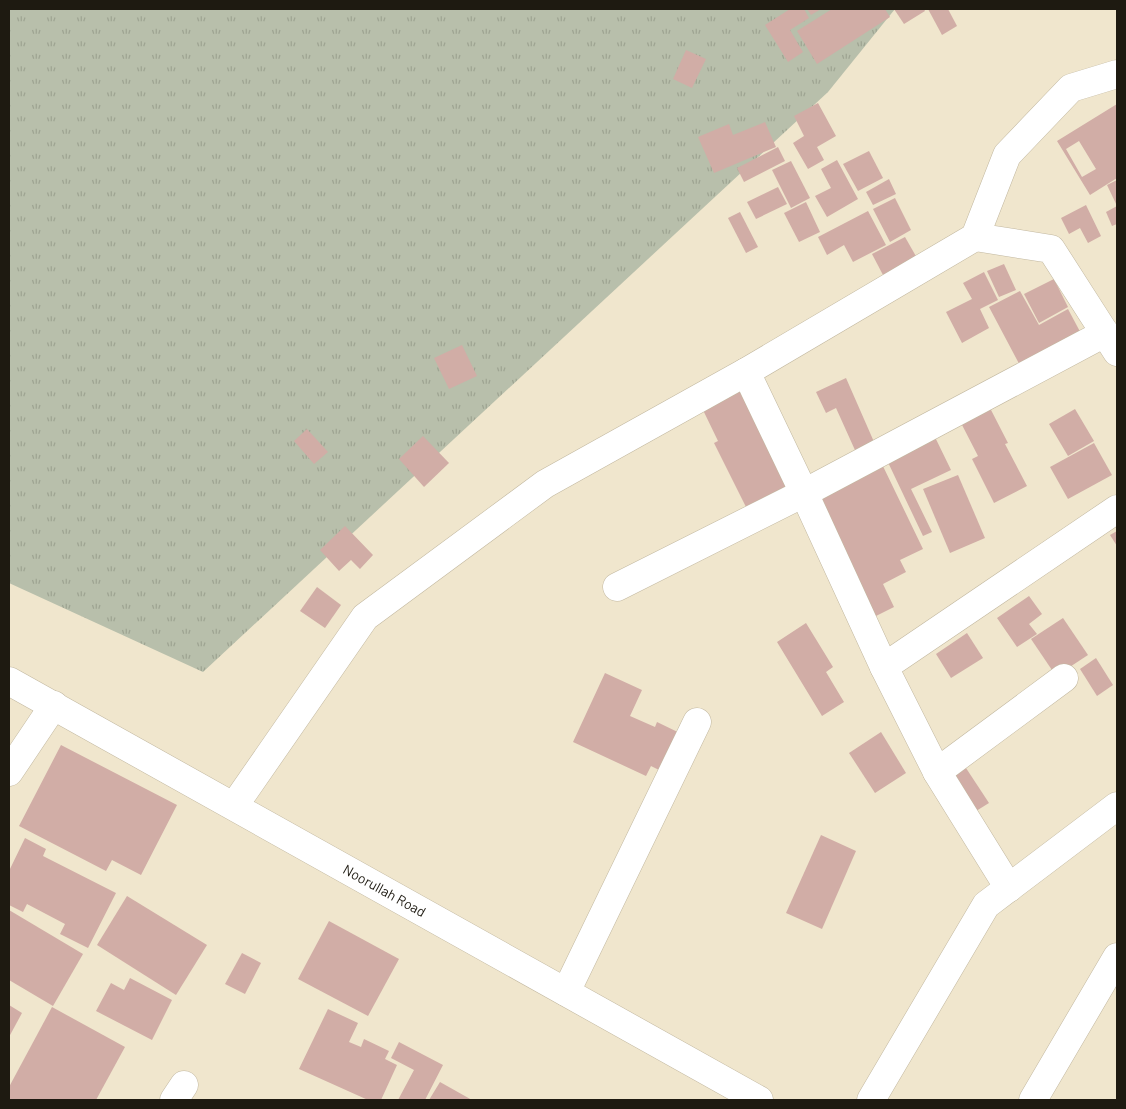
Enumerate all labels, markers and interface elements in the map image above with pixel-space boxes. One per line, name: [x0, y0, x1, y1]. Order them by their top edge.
street label: Noorullah Road: [340, 860, 429, 920]

